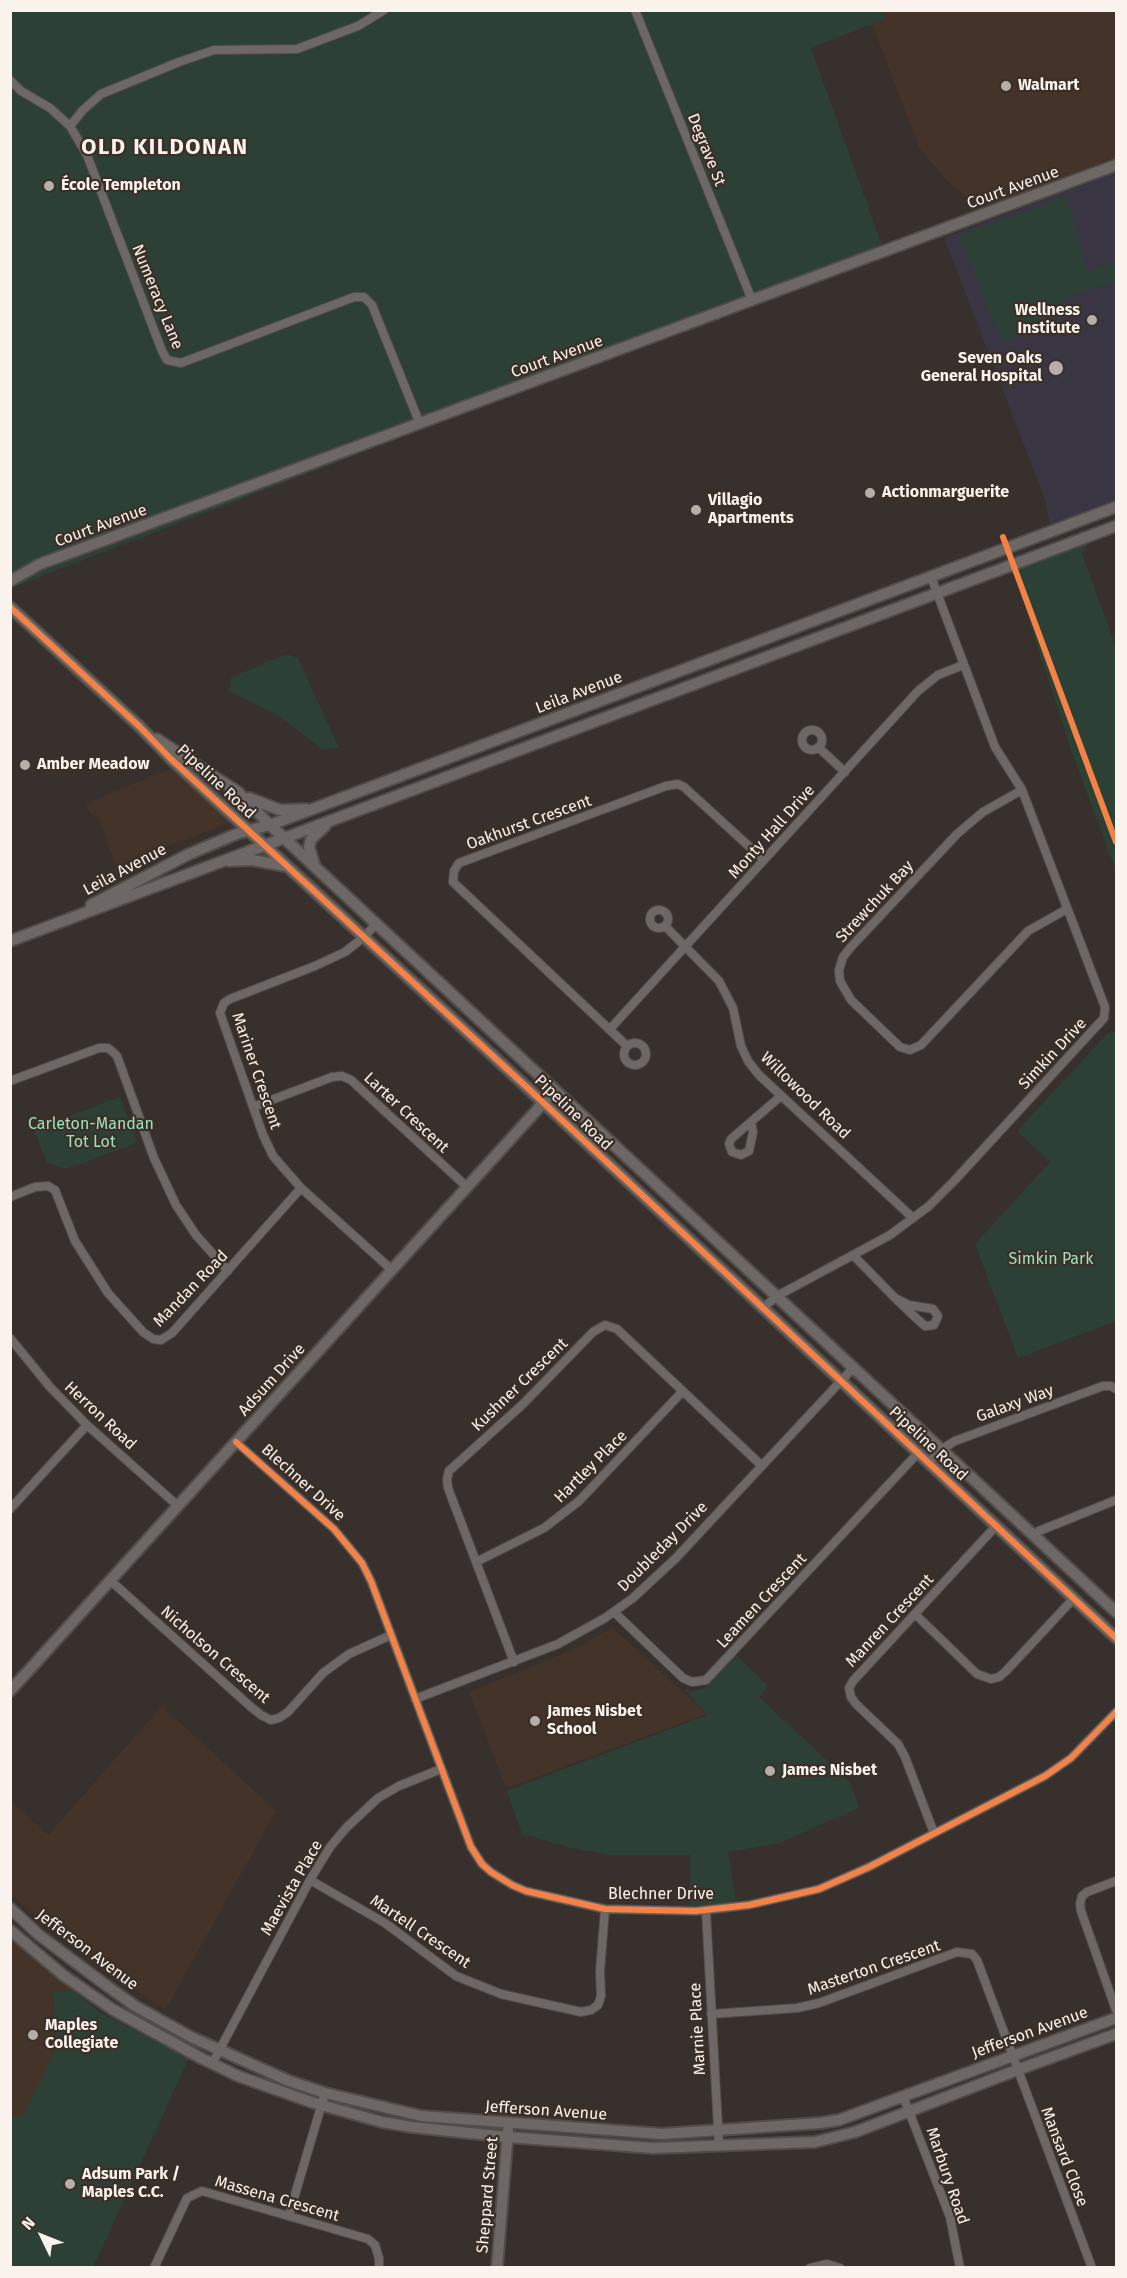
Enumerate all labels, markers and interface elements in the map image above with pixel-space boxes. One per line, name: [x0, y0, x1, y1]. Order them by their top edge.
place label: Walmart: [1018, 76, 1079, 96]
marker: Walmart: [999, 79, 1013, 93]
street label: Degrave St: [683, 111, 729, 189]
district label: OLD KILDONAN: [81, 135, 249, 161]
street label: Court Avenue: [964, 162, 1062, 214]
place label: École Templeton: [61, 176, 181, 196]
marker: École Templeton: [42, 179, 56, 193]
street label: Numeracy Lane: [127, 242, 187, 352]
place label: Wellness Institute: [1015, 301, 1080, 339]
marker: Wellness Institute: [1085, 313, 1099, 327]
street label: Court Avenue: [508, 331, 606, 383]
place label: Seven Oaks General Hospital: [921, 349, 1042, 387]
marker: Seven Oaks General Hospital: [1047, 359, 1065, 377]
place label: Actionmarguerite: [882, 483, 1009, 503]
marker: Actionmarguerite: [863, 486, 877, 500]
place label: Villagio Apartments: [708, 491, 794, 529]
street label: Court Avenue: [52, 500, 150, 552]
marker: Villagio Apartments: [689, 503, 703, 517]
street label: Leila Avenue: [533, 668, 625, 718]
street label: Pipeline Road: [173, 741, 259, 823]
place label: Amber Meadow: [37, 755, 149, 775]
marker: Amber Meadow: [18, 758, 32, 772]
street label: Monty Hall Drive: [725, 781, 819, 883]
street label: Oakhurst Crescent: [464, 791, 594, 855]
street label: Leila Avenue: [80, 840, 170, 900]
street label: Strewchuk Bay: [832, 857, 918, 947]
street label: Mariner Crescent: [227, 1010, 285, 1132]
street label: Simkin Drive: [1015, 1014, 1091, 1094]
street label: Willowood Road: [756, 1048, 854, 1144]
street label: Larter Crescent: [360, 1069, 452, 1157]
street label: Pipeline Road: [530, 1071, 616, 1155]
park label: Carleton-Mandan Tot Lot: [28, 1115, 154, 1153]
street label: Mandan Road: [150, 1247, 232, 1331]
park label: Simkin Park: [1009, 1250, 1093, 1270]
street label: Kushner Crescent: [468, 1334, 572, 1436]
street label: Adsum Drive: [234, 1340, 310, 1420]
street label: Herron Road: [60, 1378, 140, 1454]
street label: Galaxy Way: [974, 1381, 1056, 1427]
street label: Pipeline Road: [885, 1403, 971, 1485]
street label: Hartley Place: [551, 1427, 631, 1507]
street label: Blechner Drive: [257, 1440, 349, 1526]
street label: Doubleday Drive: [614, 1498, 712, 1596]
street label: Leamen Crescent: [713, 1550, 811, 1652]
street label: Manren Crescent: [842, 1570, 938, 1672]
street label: Nicholson Crescent: [156, 1602, 274, 1708]
place label: James Nisbet School: [547, 1702, 642, 1740]
marker: James Nisbet School: [528, 1714, 542, 1728]
place label: James Nisbet: [782, 1761, 877, 1781]
marker: James Nisbet: [763, 1764, 777, 1778]
street label: Maevista Place: [257, 1837, 327, 1939]
street label: Blechner Drive: [608, 1885, 714, 1905]
street label: Martell Crescent: [366, 1891, 474, 1973]
street label: Jefferson Avenue: [32, 1906, 142, 1994]
street label: Masterton Crescent: [805, 1936, 943, 2000]
street label: Marnie Place: [686, 1982, 710, 2076]
street label: Jefferson Avenue: [969, 2003, 1091, 2063]
place label: Maples Collegiate: [45, 2016, 118, 2054]
marker: Maples Collegiate: [26, 2028, 40, 2042]
street label: Jefferson Avenue: [484, 2097, 608, 2125]
street label: Mansard Close: [1036, 2105, 1092, 2209]
street label: Marbury Road: [921, 2125, 973, 2227]
street label: Sheppard Street: [473, 2136, 503, 2254]
place label: Adsum Park / Maples C.C.: [82, 2165, 180, 2203]
street label: Massena Crescent: [213, 2172, 341, 2226]
marker: Adsum Park / Maples C.C.: [63, 2177, 77, 2191]
north arrow: [12, 2206, 72, 2266]
text: N: [18, 2213, 39, 2234]

